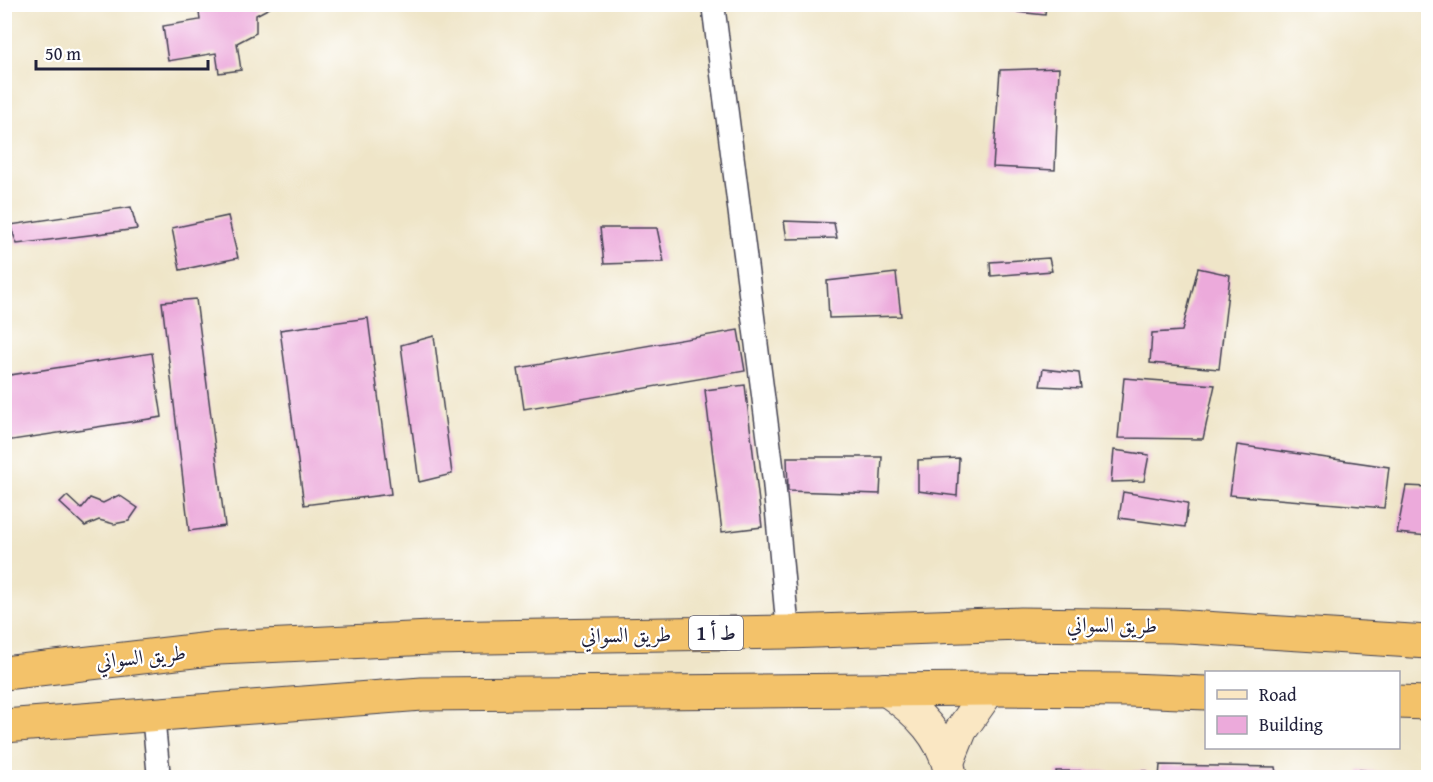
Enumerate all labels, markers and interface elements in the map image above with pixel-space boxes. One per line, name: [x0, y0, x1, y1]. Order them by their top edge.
scale bar: [36, 33, 208, 71]
text: 50 m: [45, 40, 81, 67]
street label: طريق السواني: [1066, 608, 1157, 643]
road number: ط أ 1: [689, 616, 743, 650]
street label: طريق السواني: [581, 618, 672, 653]
street label: طريق السواني: [94, 636, 188, 679]
legend: [1205, 671, 1400, 749]
text: Road: [1259, 681, 1297, 708]
text: Building: [1259, 711, 1323, 738]

